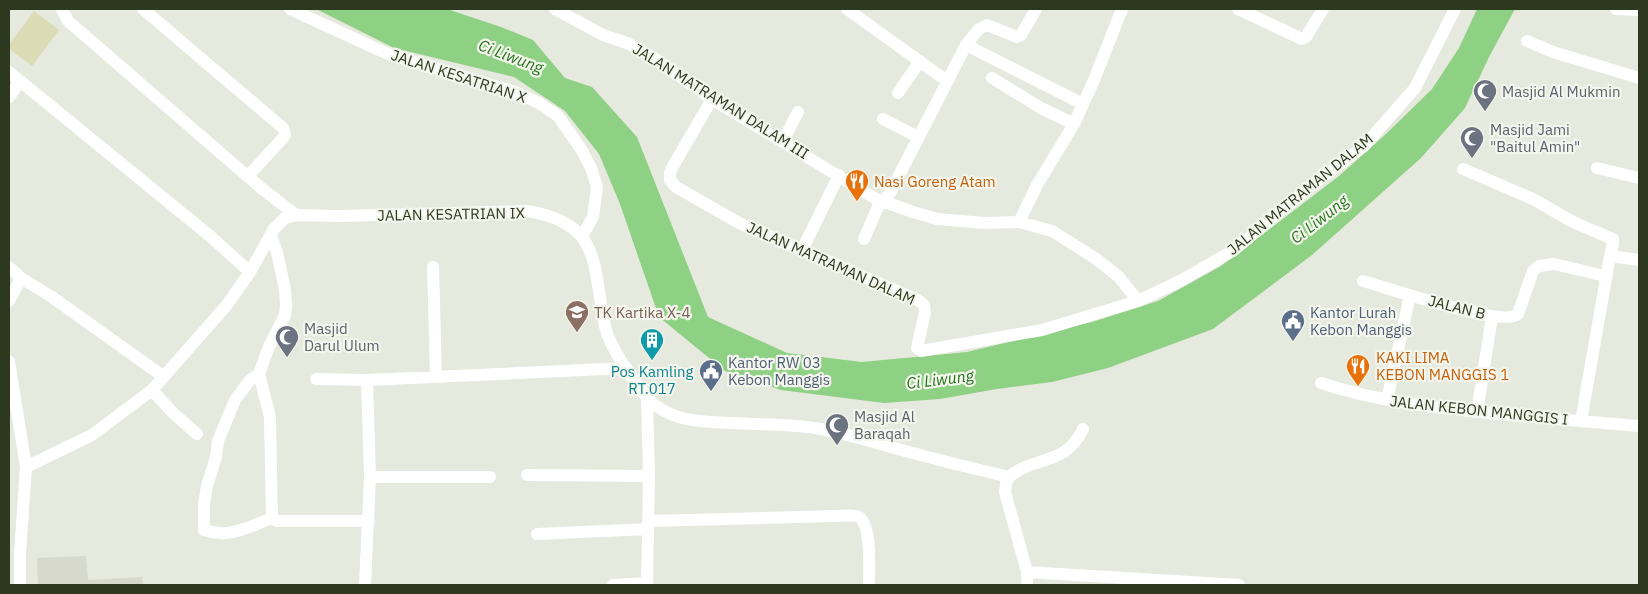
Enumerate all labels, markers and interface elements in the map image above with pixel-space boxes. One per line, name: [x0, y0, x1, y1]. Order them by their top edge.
water label: Ci Liwung: [476, 35, 547, 78]
street label: JALAN MATRAMAN DALAM III: [629, 39, 813, 163]
street label: JALAN KESATRIAN X: [389, 45, 529, 107]
mosque icon: Masjid Al Mukmin: [1472, 78, 1498, 112]
place label: Masjid Al Mukmin: [1502, 82, 1620, 101]
place label: Masjid Jami "Baitul Amin": [1490, 120, 1580, 156]
mosque icon: Masjid Jami "Baitul Amin": [1459, 125, 1485, 159]
street label: JALAN MATRAMAN DALAM: [1223, 129, 1377, 259]
restaurant icon: Nasi Goreng Atam: [844, 168, 870, 202]
place label: Nasi Goreng Atam: [874, 172, 996, 191]
water label: Ci Liwung: [1286, 190, 1353, 248]
street label: JALAN KESATRIAN IX: [377, 203, 525, 225]
street label: JALAN MATRAMAN DALAM: [744, 217, 918, 309]
street label: JALAN B: [1426, 291, 1488, 323]
school or university icon: TK Kartika X-4: [564, 299, 590, 333]
place label: TK Kartika X-4: [594, 303, 690, 322]
place label: Kantor Lurah Kebon Manggis: [1310, 303, 1412, 339]
public building icon: Kantor Lurah Kebon Manggis: [1280, 308, 1306, 342]
place label: Masjid Darul Ulum: [304, 319, 380, 355]
mosque icon: Masjid Darul Ulum: [274, 324, 300, 358]
building icon: Pos Kamling RT.017: [639, 327, 665, 361]
place label: KAKI LIMA KEBON MANGGIS 1: [1376, 348, 1509, 384]
place label: Kantor RW 03 Kebon Manggis: [728, 353, 830, 389]
restaurant icon: KAKI LIMA KEBON MANGGIS 1: [1345, 353, 1371, 387]
public building icon: Kantor RW 03 Kebon Manggis: [698, 358, 724, 392]
place label: Pos Kamling RT.017: [611, 362, 693, 398]
water label: Ci Liwung: [905, 365, 976, 393]
street label: JALAN KEBON MANGGIS I: [1389, 391, 1569, 429]
place label: Masjid Al Baraqah: [854, 407, 915, 443]
mosque icon: Masjid Al Baraqah: [824, 412, 850, 446]

